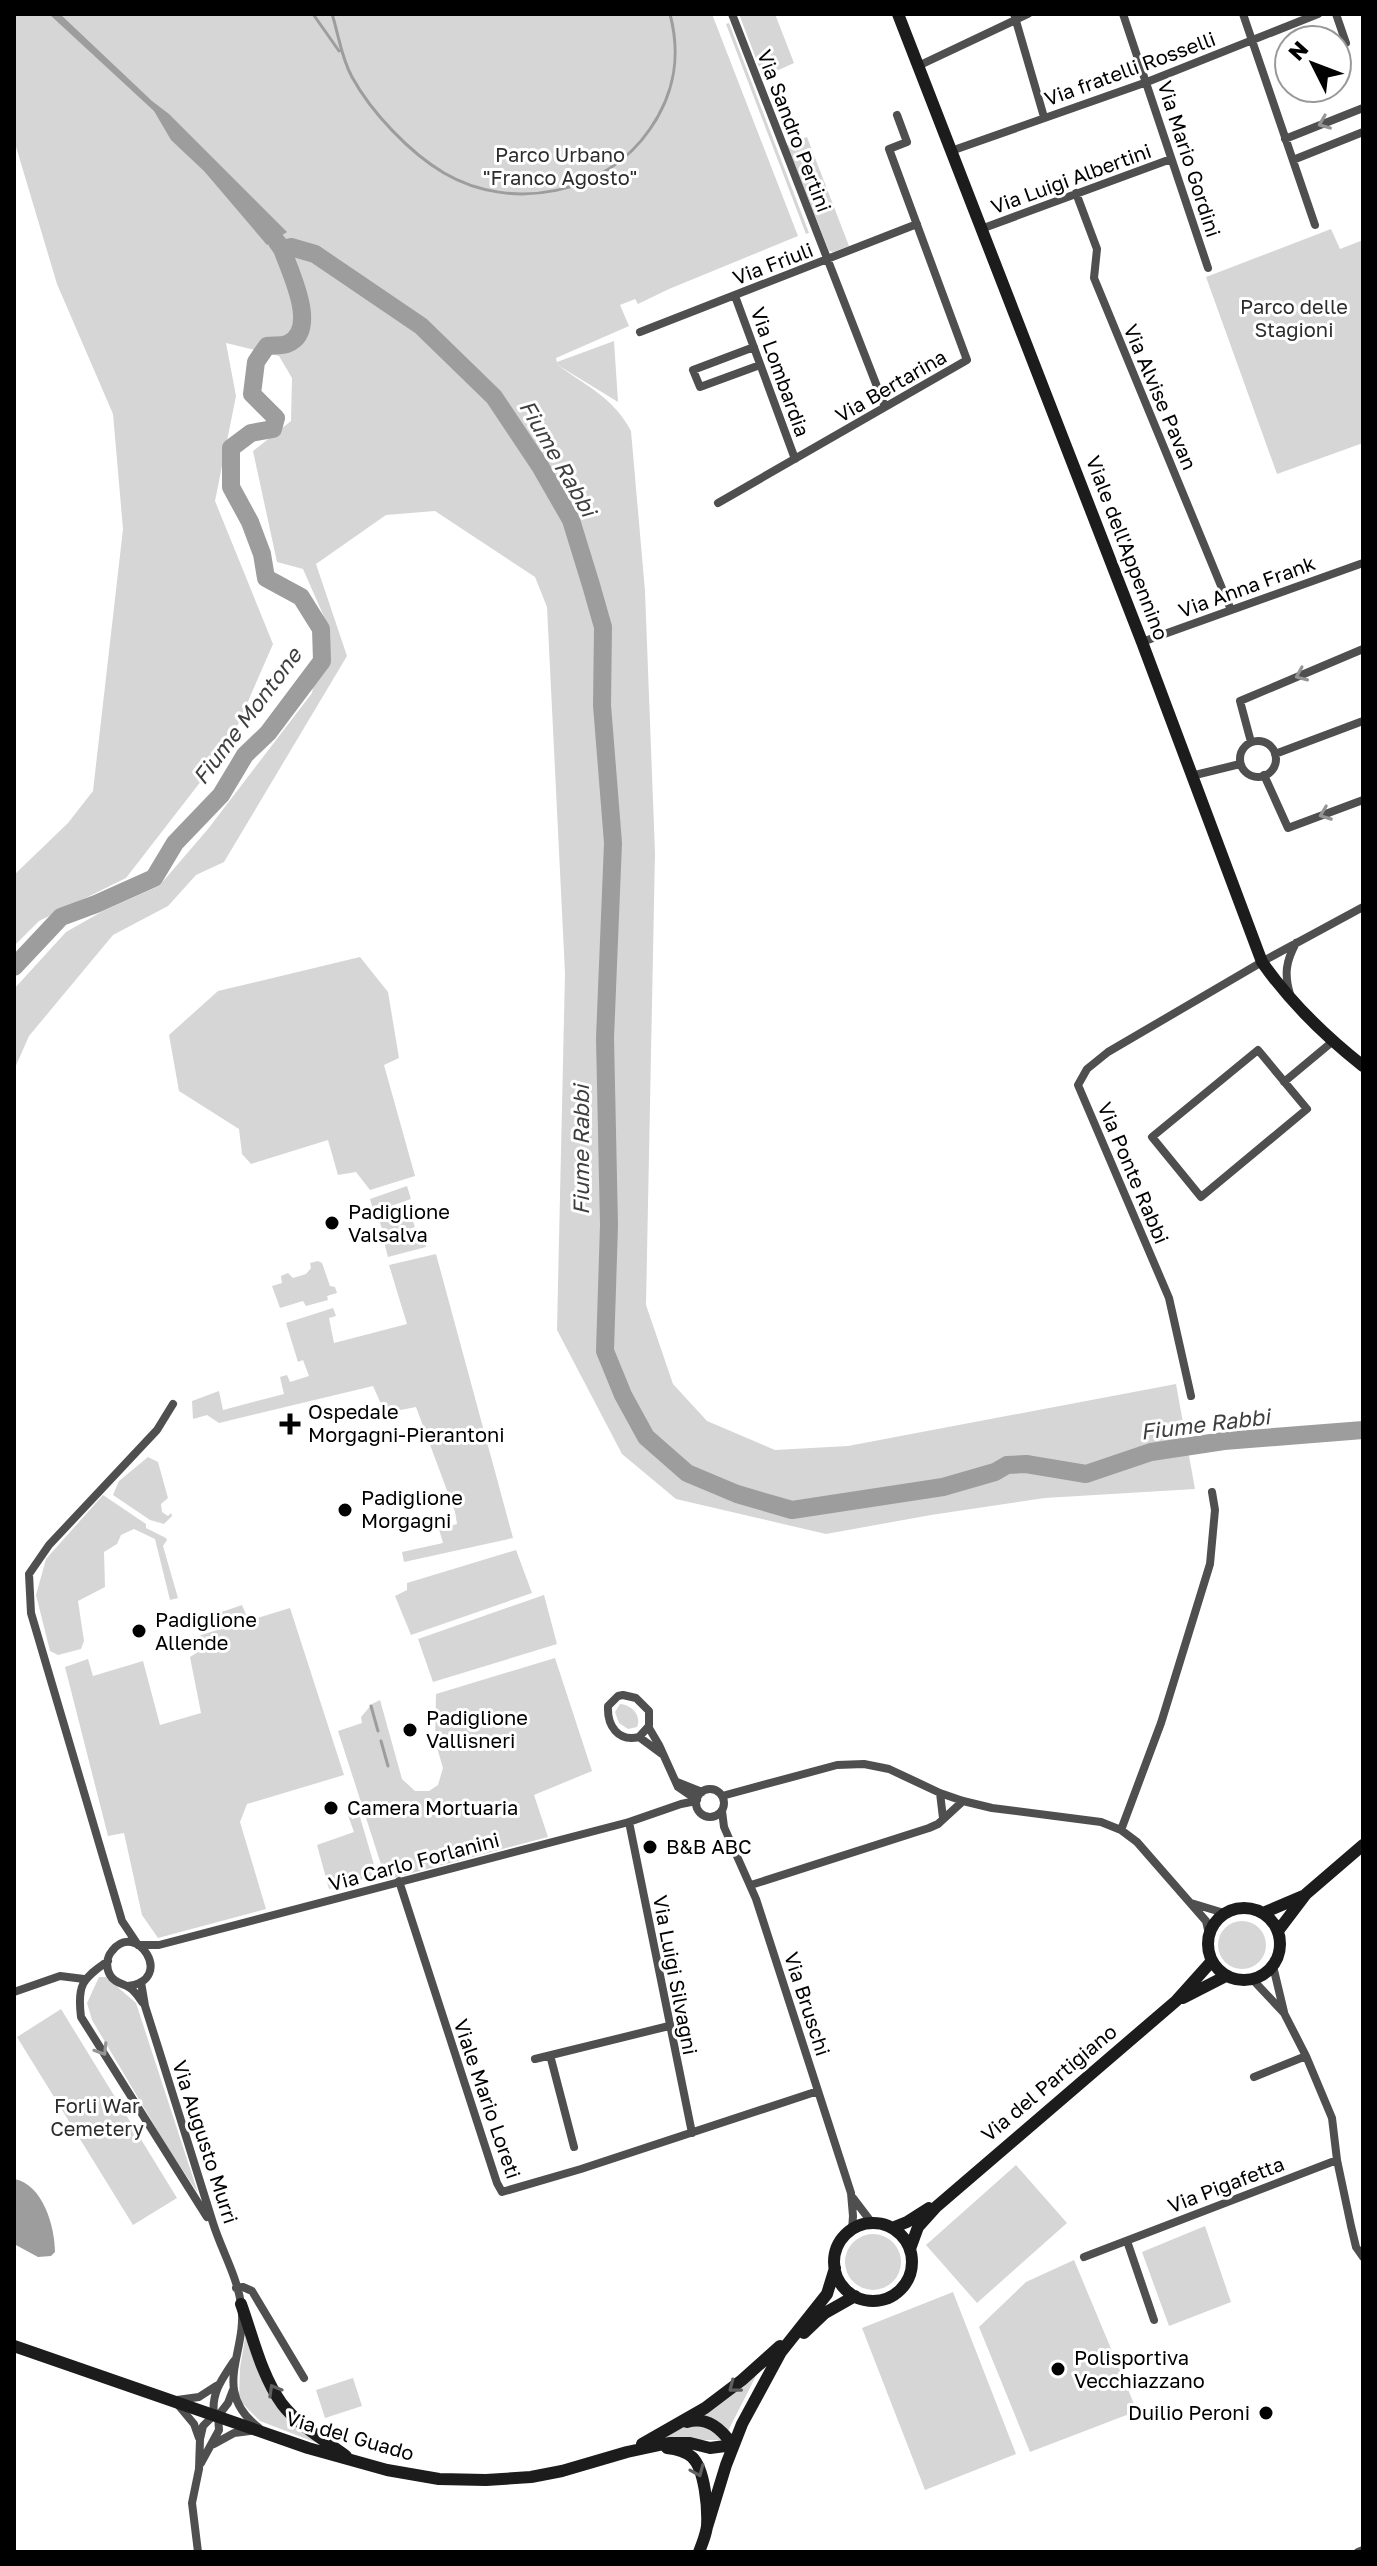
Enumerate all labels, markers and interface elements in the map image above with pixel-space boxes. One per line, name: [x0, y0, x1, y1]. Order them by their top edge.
north arrow: [1273, 24, 1353, 104]
street label: Via fratelli Rosselli: [1041, 26, 1218, 110]
text: N: [1282, 35, 1313, 66]
street label: Via Sandro Pertini: [753, 46, 837, 215]
street label: Via Mario Gordini: [1153, 78, 1227, 240]
one-way arrow: [1318, 113, 1332, 130]
street label: Via Luigi Albertini: [987, 138, 1154, 218]
park label: Parco Urbano "Franco Agosto": [483, 142, 637, 189]
street label: Via Friuli: [729, 237, 816, 289]
park label: Parco delle Stagioni: [1240, 294, 1348, 341]
street label: Via Lombardia: [746, 304, 815, 440]
street label: Via Alvise Pavan: [1119, 320, 1202, 473]
street label: Via Bertarina: [831, 344, 950, 427]
water label: Fiume Rabbi: [514, 395, 604, 524]
street label: Viale dell'Appennino: [1082, 452, 1174, 643]
street label: Via Anna Frank: [1175, 550, 1318, 622]
water label: Fiume Montone: [187, 640, 308, 789]
one-way arrow: [1295, 665, 1309, 682]
one-way arrow: [1319, 804, 1333, 821]
water label: Fiume Rabbi: [567, 1082, 594, 1215]
street label: Via Ponte Rabbi: [1093, 1098, 1175, 1247]
place label: Padiglione Valsalva: [348, 1199, 450, 1246]
marker: Padiglione Valsalva: [323, 1214, 341, 1232]
place label: Ospedale Morgagni-Pierantoni: [308, 1399, 505, 1446]
water label: Fiume Rabbi: [1139, 1402, 1274, 1445]
marker: Ospedale Morgagni-Pierantoni: [279, 1413, 301, 1435]
place label: Padiglione Morgagni: [361, 1485, 463, 1532]
marker: Padiglione Morgagni: [336, 1501, 354, 1519]
place label: Padiglione Allende: [155, 1607, 257, 1654]
marker: Padiglione Allende: [130, 1622, 148, 1640]
place label: Padiglione Vallisneri: [426, 1705, 528, 1752]
marker: Padiglione Vallisneri: [401, 1721, 419, 1739]
place label: Camera Mortuaria: [347, 1795, 518, 1819]
marker: Camera Mortuaria: [322, 1799, 340, 1817]
street label: Via Carlo Forlanini: [326, 1827, 502, 1895]
place label: B&B ABC: [666, 1834, 752, 1858]
marker: B&B ABC: [641, 1838, 659, 1856]
street label: Via Luigi Silvagni: [649, 1893, 703, 2057]
street label: Via Bruschi: [780, 1949, 836, 2059]
street label: Viale Mario Loreti: [449, 2016, 527, 2182]
street label: Via del Partigiano: [976, 2019, 1121, 2146]
one-way arrow: [92, 2041, 107, 2056]
street label: Via Augusto Murri: [168, 2057, 244, 2226]
park label: Forli War Cemetery: [50, 2093, 144, 2140]
street label: Via Pigafetta: [1164, 2151, 1287, 2217]
place label: Polisportiva Vecchiazzano: [1074, 2345, 1205, 2392]
marker: Polisportiva Vecchiazzano: [1049, 2360, 1067, 2378]
one-way arrow: [728, 2377, 743, 2391]
one-way arrow: [268, 2384, 284, 2399]
place label: Duilio Peroni: [1128, 2400, 1250, 2424]
marker: Duilio Peroni: [1257, 2404, 1275, 2422]
street label: Via del Guado: [283, 2405, 417, 2465]
one-way arrow: [689, 2462, 705, 2477]

